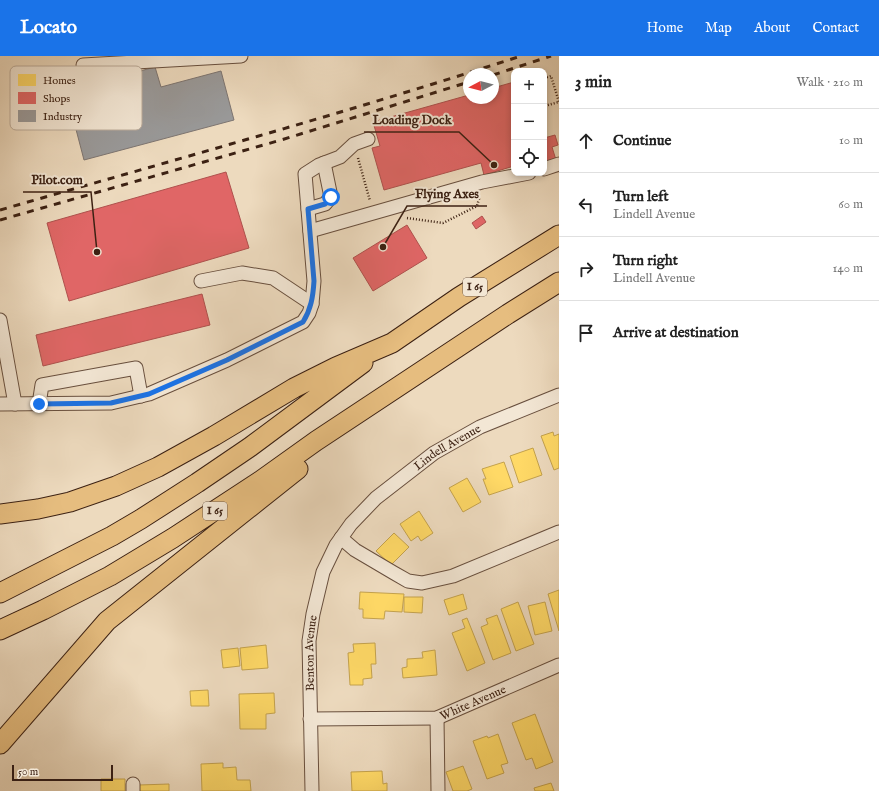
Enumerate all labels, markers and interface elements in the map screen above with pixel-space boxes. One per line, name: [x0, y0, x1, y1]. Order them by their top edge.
text: Locato: [20, 16, 77, 40]
text: Home: [647, 19, 683, 37]
text: Map: [705, 19, 732, 37]
text: About: [754, 19, 790, 37]
text: Contact: [812, 19, 859, 37]
legend: [10, 66, 142, 130]
north arrow: [463, 68, 499, 104]
map controls: [511, 68, 547, 176]
button: +: [511, 68, 547, 104]
text: 3 min: [575, 72, 612, 93]
text: Homes: [43, 74, 76, 88]
text: Walk · 210 m: [797, 74, 863, 91]
text: Shops: [43, 92, 70, 106]
button: −: [511, 104, 547, 140]
callout: Loading Dock: [364, 107, 459, 132]
text: Industry: [43, 110, 83, 124]
text: Loading Dock: [371, 112, 453, 129]
icon: ahead: [575, 130, 597, 152]
text: Continue: [613, 131, 671, 150]
text: 10 m: [839, 132, 863, 149]
button: locate: [511, 140, 547, 176]
callout: Pilot.com: [23, 167, 91, 192]
text: Pilot.com: [31, 172, 83, 189]
callout: Flying Axes: [407, 181, 487, 206]
text: Flying Axes: [415, 186, 479, 203]
text: Turn left: [613, 187, 669, 206]
route start: [322, 188, 340, 206]
icon: left: [575, 194, 597, 216]
text: 60 m: [838, 196, 863, 213]
text: Lindell Avenue: [613, 206, 695, 223]
text: Turn right: [613, 251, 678, 270]
icon: right: [575, 258, 597, 280]
text: 140 m: [833, 260, 863, 277]
text: Lindell Avenue: [613, 270, 695, 287]
road number: I 65: [463, 278, 487, 296]
icon: arrive: [575, 322, 597, 344]
text: Arrive at destination: [613, 323, 739, 342]
route end: [30, 395, 48, 413]
street label: Lindell Avenue: [411, 421, 484, 473]
road number: I 65: [203, 502, 227, 520]
street label: Benton Avenue: [301, 614, 320, 691]
street label: White Avenue: [437, 681, 509, 723]
scale bar: [12, 763, 113, 782]
text: 50 m: [18, 765, 38, 779]

